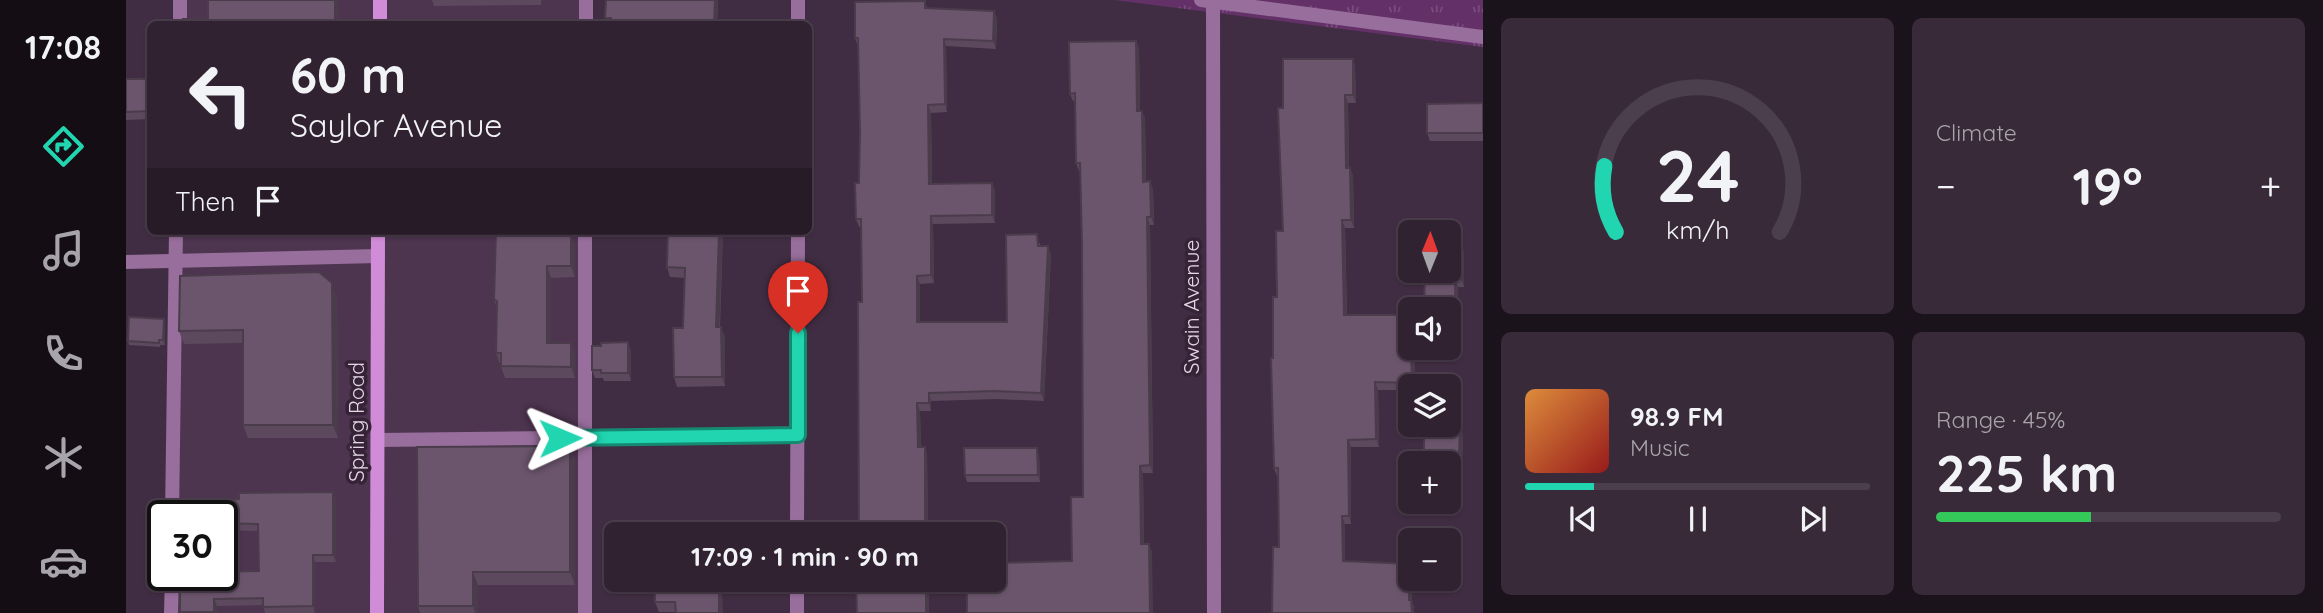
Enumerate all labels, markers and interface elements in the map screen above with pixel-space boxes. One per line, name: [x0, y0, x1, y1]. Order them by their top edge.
text: 17:08: [25, 27, 101, 67]
text: 60 m: [290, 44, 406, 105]
icon: left: [175, 49, 266, 140]
text: Saylor Avenue: [290, 105, 502, 145]
text: Climate: [1936, 118, 2017, 147]
icon: directions: [39, 122, 88, 171]
text: 24: [1655, 129, 1740, 220]
text: 19°: [2073, 153, 2143, 218]
text: −: [1936, 162, 1956, 210]
text: +: [2260, 162, 2281, 210]
icon: arrive: [249, 182, 287, 220]
text: Then: [175, 185, 235, 218]
text: km/h: [1666, 214, 1729, 245]
north arrow: [1398, 220, 1461, 284]
map controls: [1398, 220, 1461, 591]
icon: music: [39, 226, 88, 275]
street label: Swain Avenue: [1178, 240, 1204, 374]
pin: [768, 261, 828, 333]
icon: arrive: [779, 272, 817, 310]
button: sound: [1398, 297, 1461, 360]
icon: phone: [39, 329, 88, 378]
street label: Spring Road: [343, 362, 369, 482]
button: layers: [1398, 374, 1461, 437]
text: 98.9 FM: [1630, 400, 1723, 433]
position arrow: [523, 401, 597, 475]
text: Range · 45%: [1936, 405, 2065, 434]
icon: climate: [39, 433, 88, 482]
text: Music: [1630, 433, 1690, 462]
text: 225 km: [1936, 440, 2117, 505]
button: +: [1398, 451, 1461, 514]
speed limit sign: 30: [147, 500, 238, 591]
icon: previous: [1564, 500, 1602, 538]
icon: pause: [1679, 500, 1717, 538]
icon: next: [1794, 500, 1832, 538]
button: −: [1398, 528, 1461, 591]
icon: car: [39, 537, 88, 586]
text: 17:09 · 1 min · 90 m: [691, 540, 919, 573]

